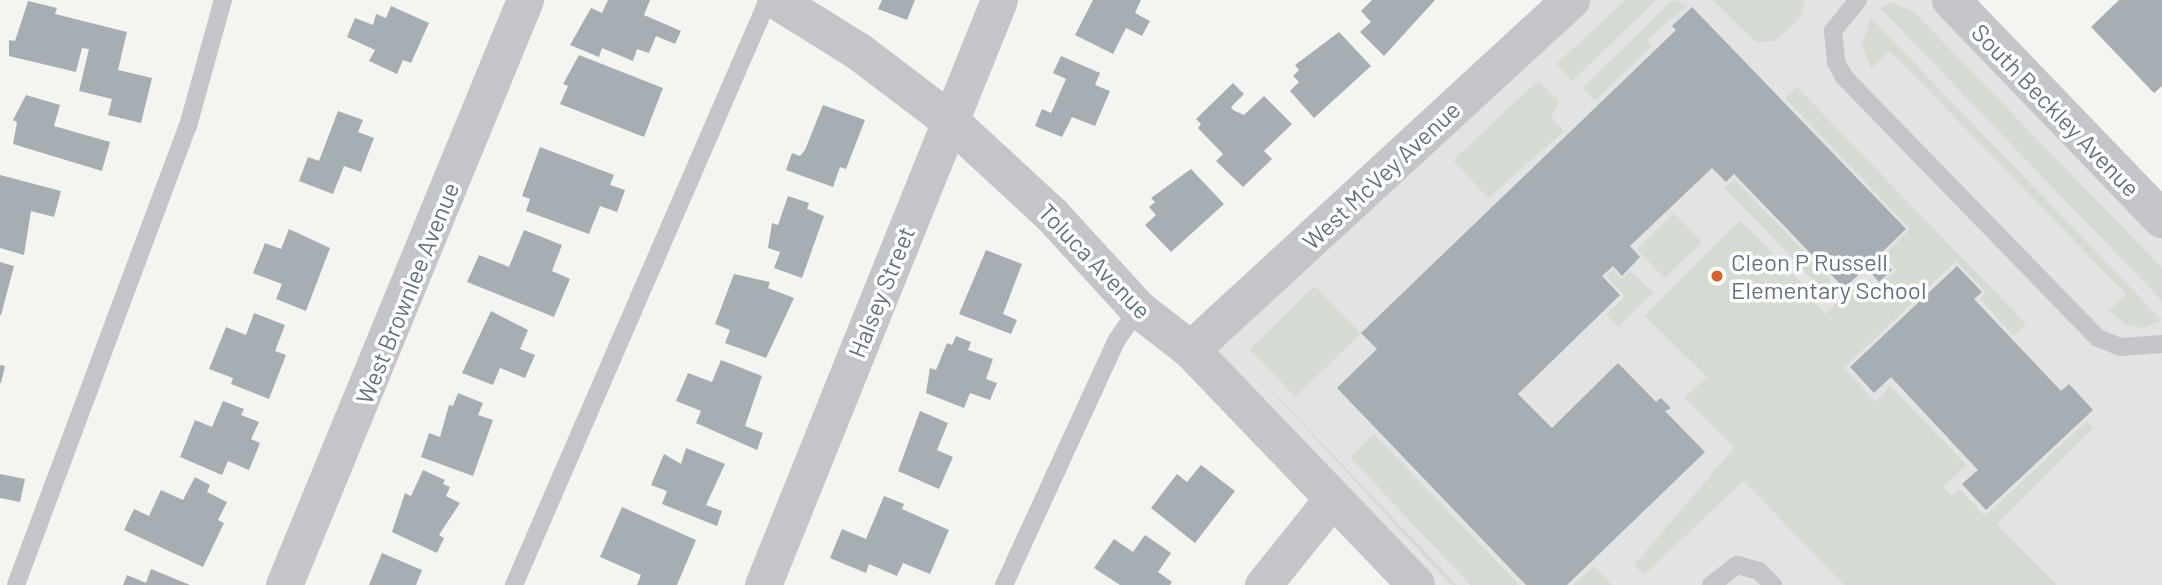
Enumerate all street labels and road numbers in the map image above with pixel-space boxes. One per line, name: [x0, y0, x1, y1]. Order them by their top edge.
street label: South Beckley Avenue: [1966, 18, 2146, 202]
street label: West McVey Avenue: [1296, 95, 1466, 255]
street label: West Brownlee Avenue: [349, 178, 465, 408]
street label: Toluca Avenue: [1033, 197, 1157, 325]
street label: Halsey Street: [842, 222, 920, 362]

